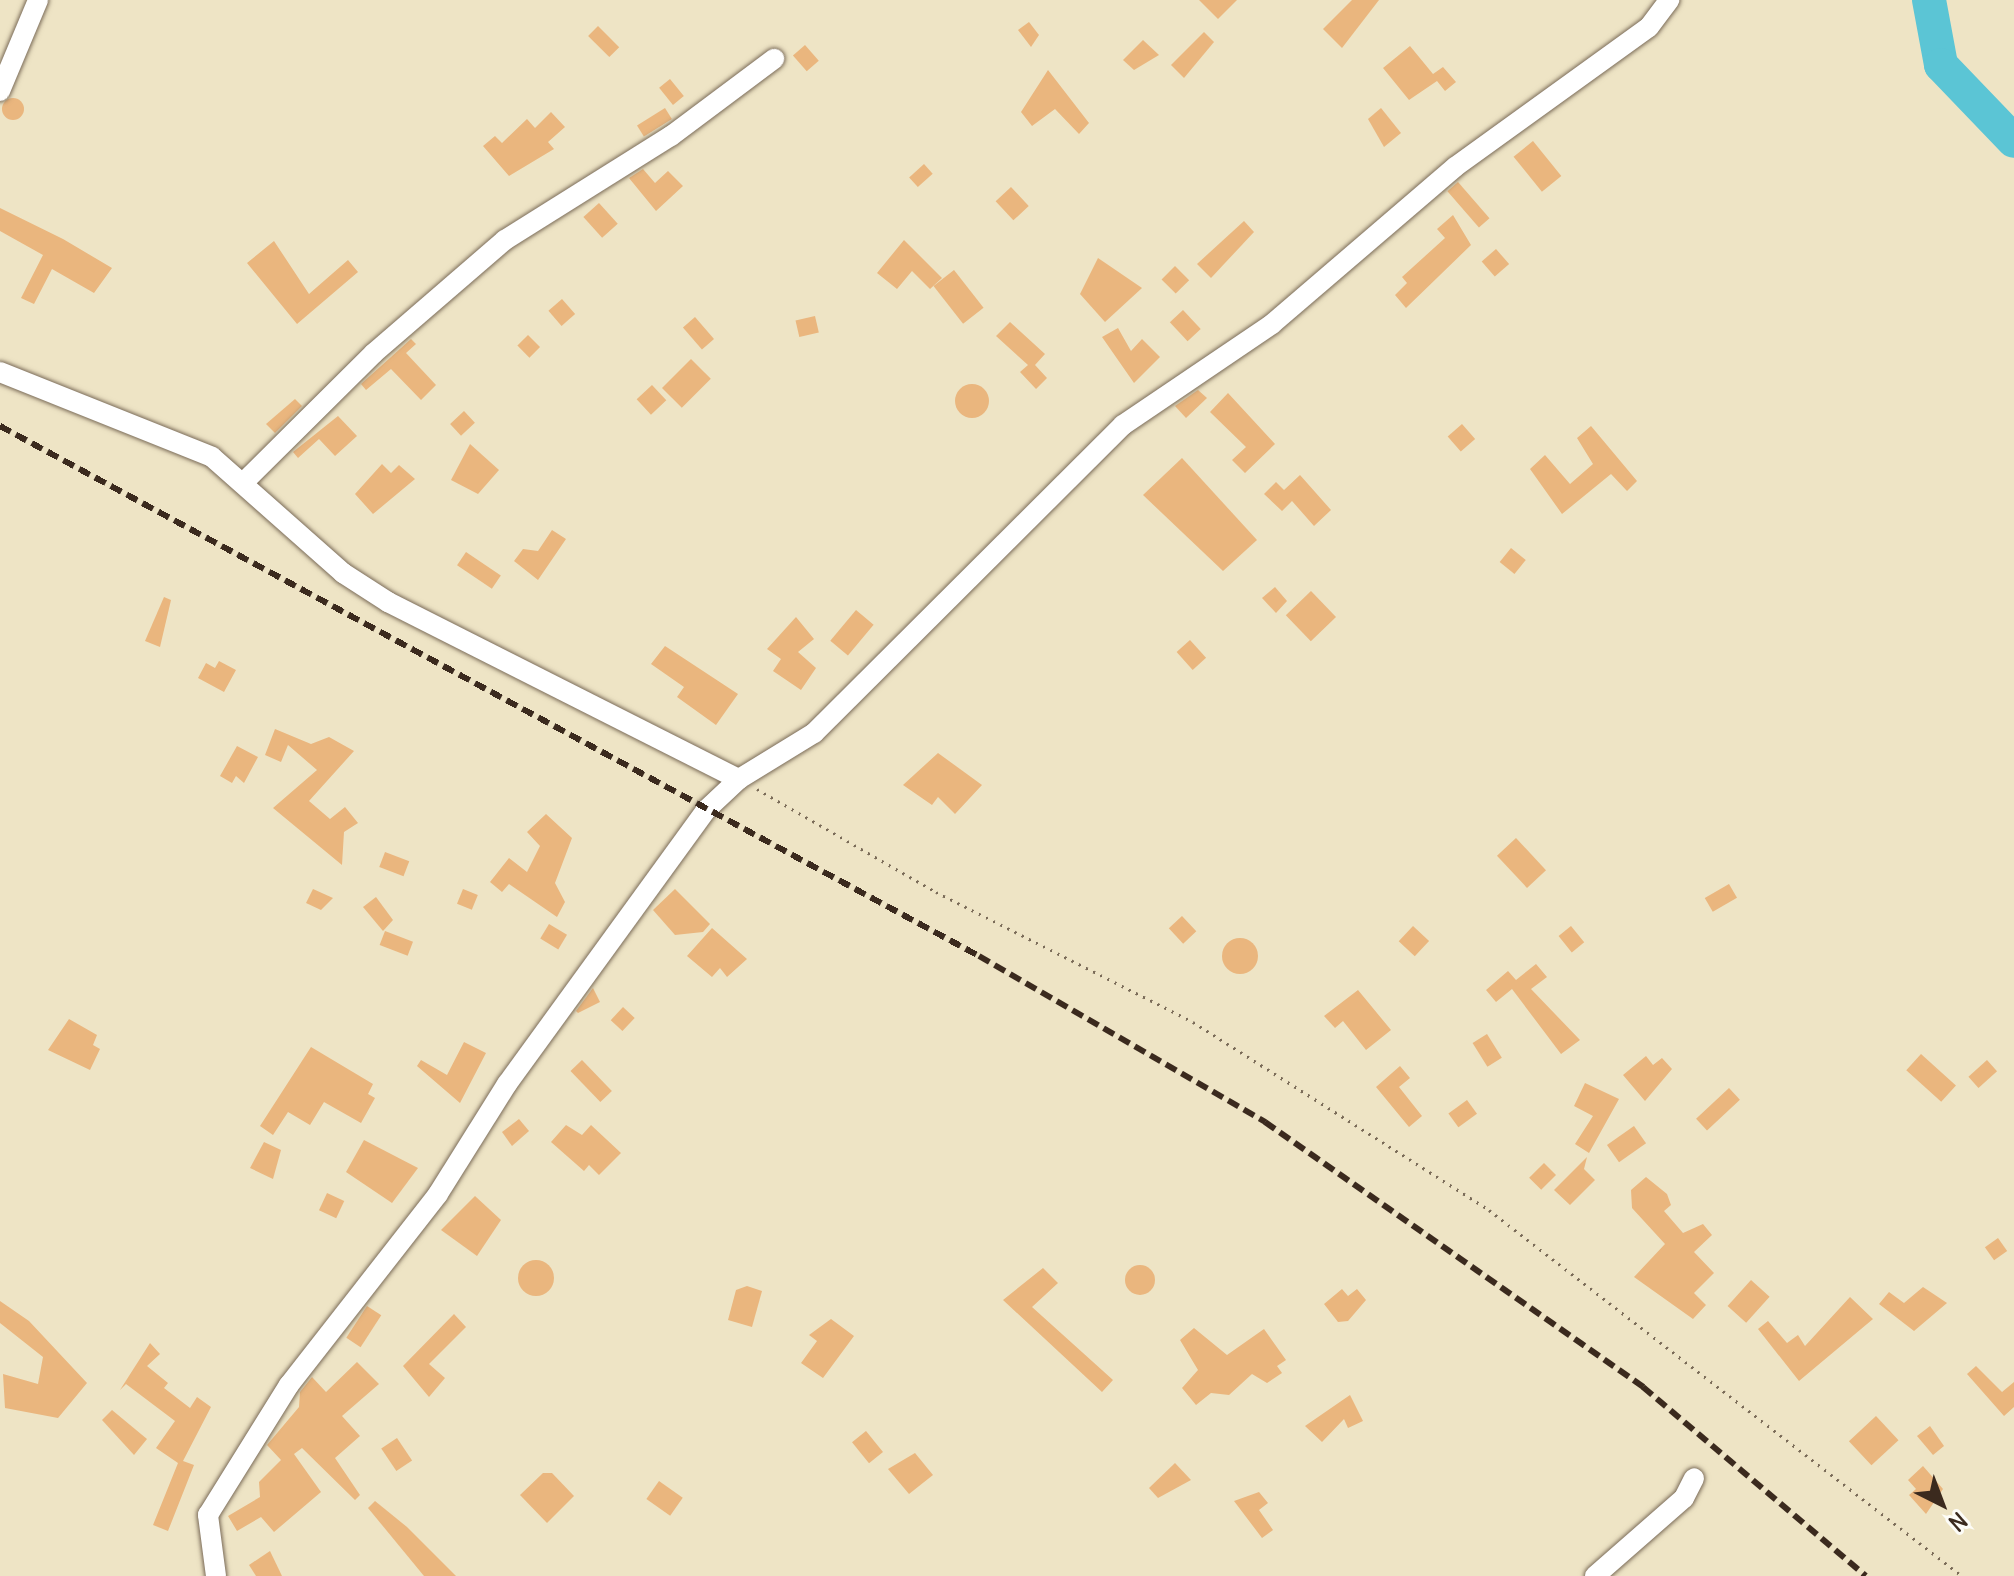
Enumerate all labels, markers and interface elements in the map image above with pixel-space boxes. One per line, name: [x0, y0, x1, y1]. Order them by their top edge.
north arrow: [1902, 1464, 1982, 1544]
text: N: [1943, 1506, 1973, 1537]

